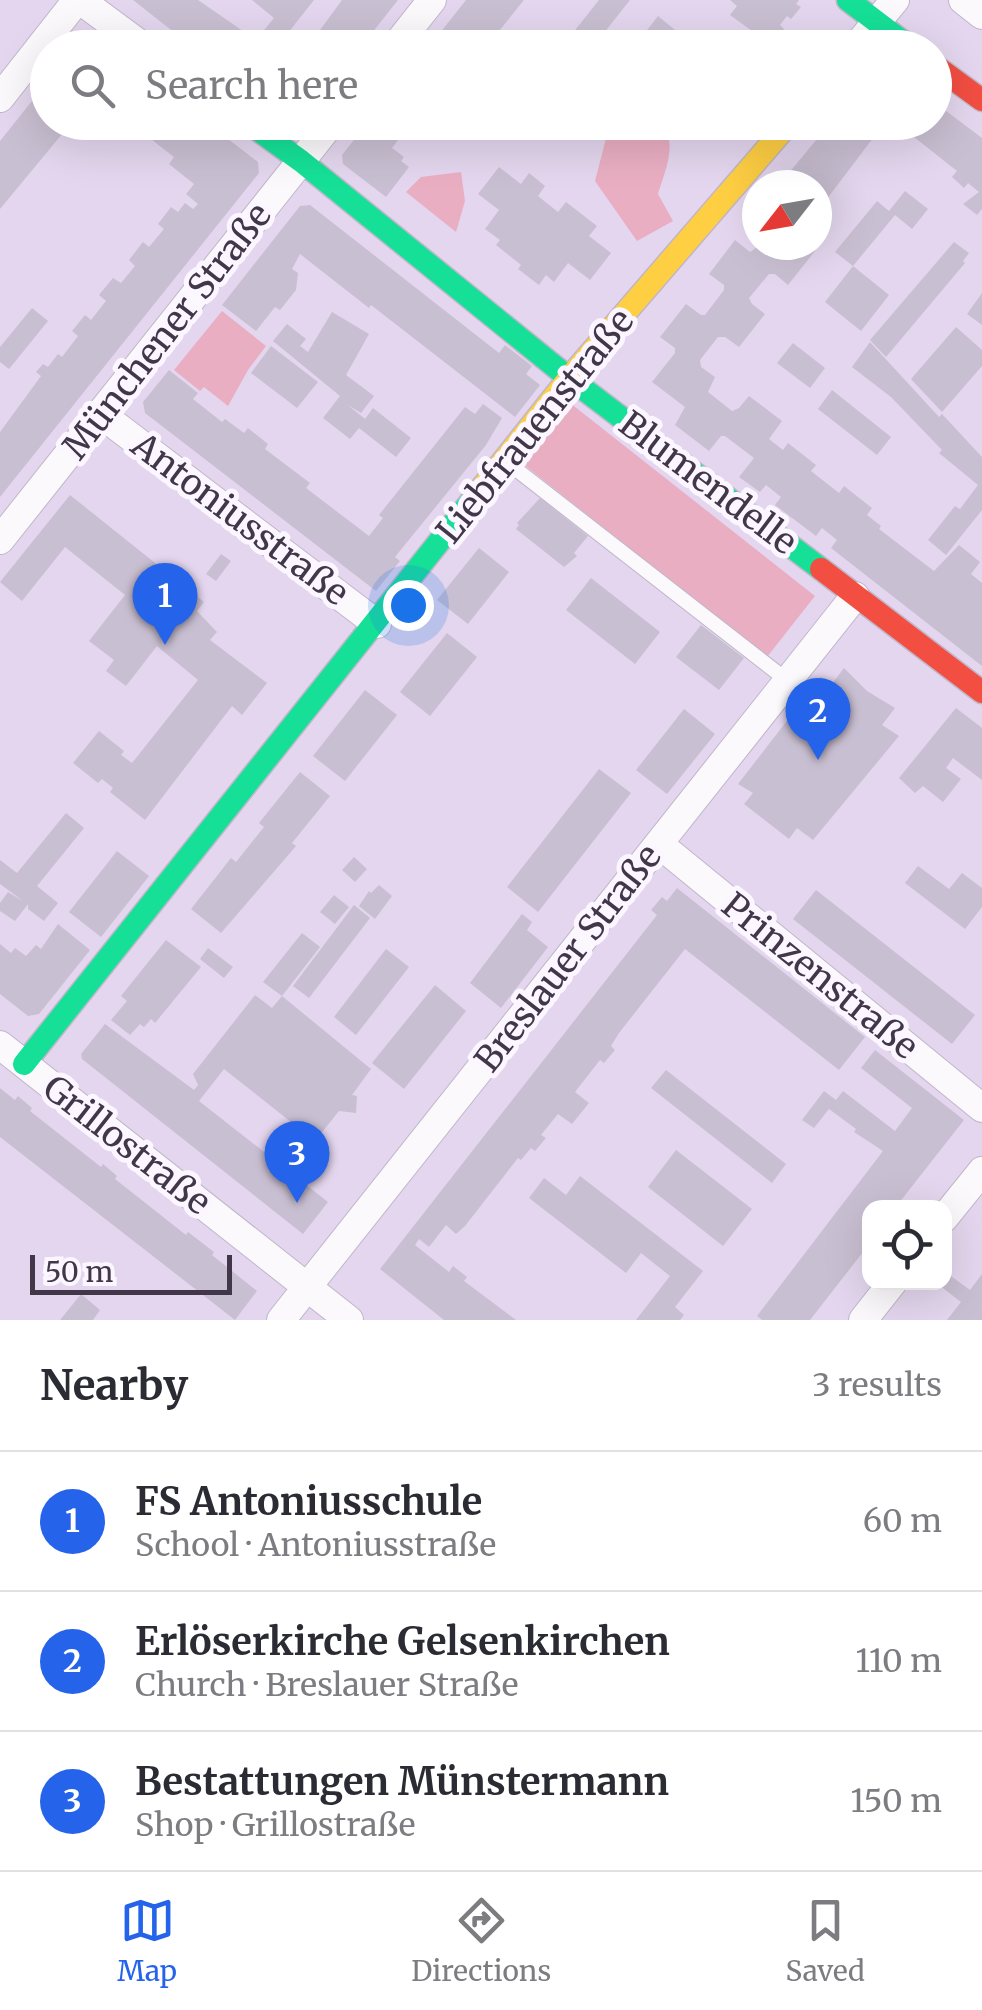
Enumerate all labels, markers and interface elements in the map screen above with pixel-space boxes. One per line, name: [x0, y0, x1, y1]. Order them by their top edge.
search box: [30, 30, 952, 140]
icon: search: [65, 58, 120, 113]
text: Search here: [145, 62, 358, 109]
north arrow: [742, 170, 832, 260]
street label: Münchener Straße: [53, 194, 281, 468]
street label: Liebfrauenstraße: [427, 300, 643, 552]
street label: Blumendelle: [610, 402, 806, 564]
street label: Antoniusstraße: [122, 422, 357, 615]
pin: 1: [132, 562, 198, 645]
your location: [383, 580, 434, 631]
pin: 2: [786, 678, 850, 760]
street label: Breslauer Straße: [465, 835, 671, 1081]
street label: Prinzenstraße: [713, 883, 927, 1069]
street label: Grillostraße: [34, 1066, 220, 1224]
pin: 3: [264, 1120, 330, 1203]
map controls: [862, 1200, 952, 1290]
button: locate: [862, 1200, 952, 1290]
scale bar: [30, 1250, 232, 1294]
text: 50 m: [45, 1254, 113, 1290]
text: Nearby: [40, 1359, 188, 1411]
text: 3 results: [812, 1365, 942, 1405]
text: FS Antoniusschule: [135, 1478, 482, 1525]
text: 1: [65, 1501, 80, 1541]
text: 60 m: [863, 1501, 942, 1541]
text: School · Antoniusstraße: [135, 1525, 496, 1565]
text: Erlöserkirche Gelsenkirchen: [135, 1618, 670, 1665]
text: 2: [63, 1641, 82, 1681]
text: 110 m: [855, 1641, 942, 1681]
text: Church · Breslauer Straße: [135, 1665, 518, 1705]
text: Bestattungen Münstermann: [135, 1758, 669, 1805]
text: 3: [63, 1781, 82, 1821]
text: 150 m: [850, 1781, 942, 1821]
text: Shop · Grillostraße: [135, 1805, 416, 1845]
tab: Map: [117, 1893, 177, 1989]
tab: Directions: [411, 1893, 551, 1989]
tab: Saved: [785, 1893, 865, 1989]

